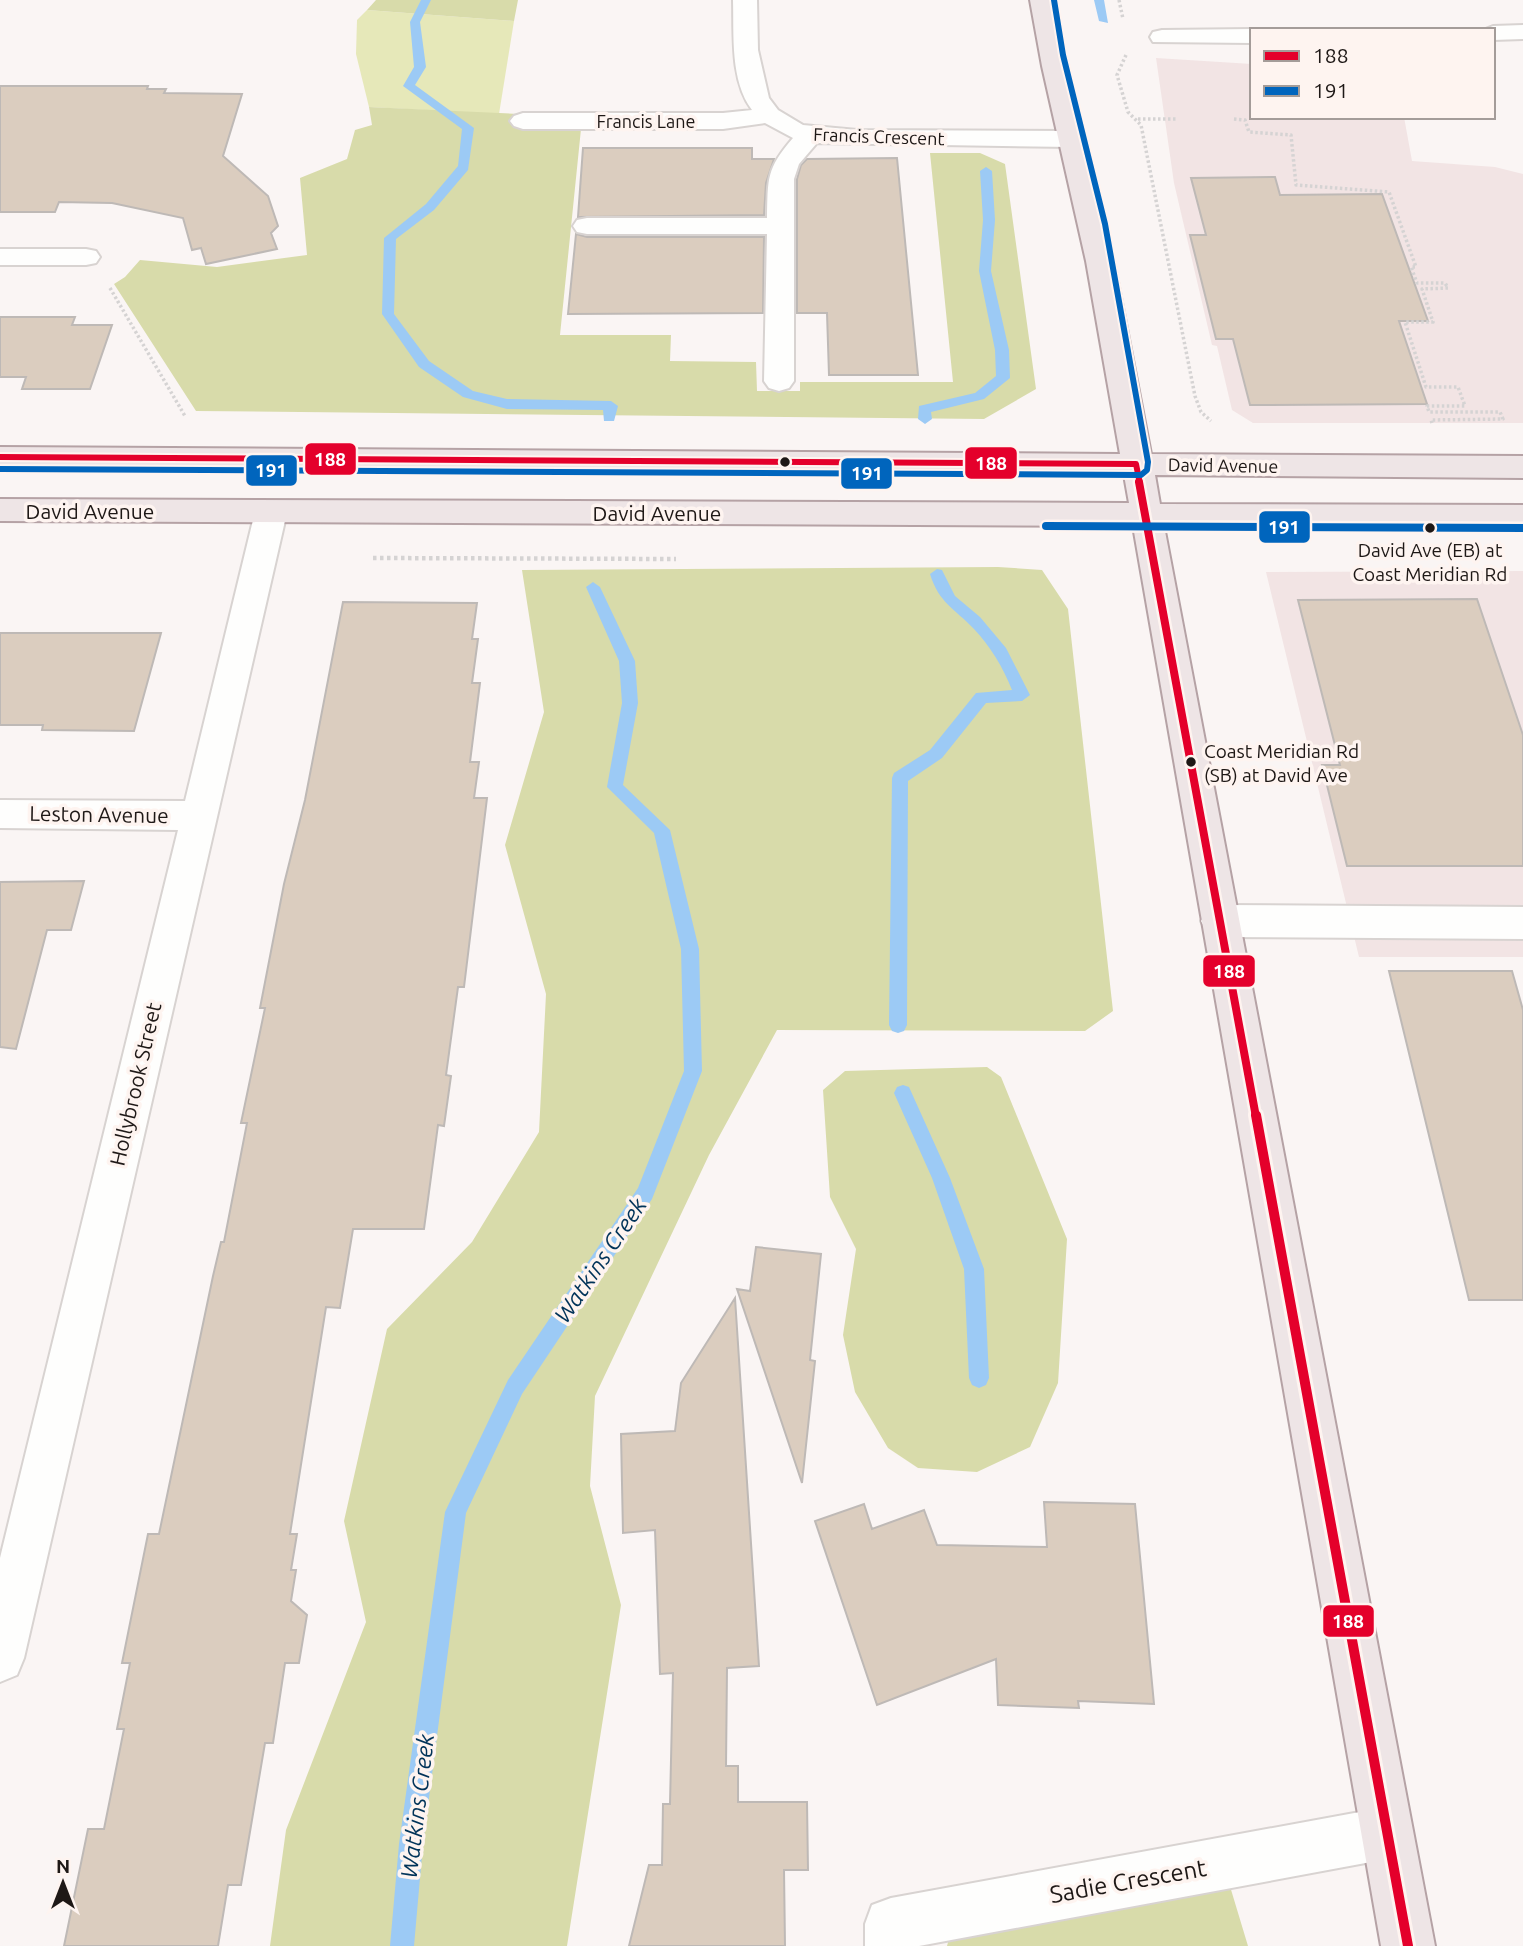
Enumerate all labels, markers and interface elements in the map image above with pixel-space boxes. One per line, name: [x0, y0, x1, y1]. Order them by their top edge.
legend: [1250, 28, 1495, 119]
text: 188: [1313, 43, 1349, 67]
text: 191: [1313, 78, 1349, 102]
street label: Francis Lane: [597, 111, 695, 131]
street label: Francis Crescent: [813, 124, 945, 148]
line badge: 188: [304, 442, 357, 476]
line badge: 188: [964, 446, 1018, 480]
text: 188: [314, 448, 346, 470]
text: 188: [975, 452, 1007, 474]
line badge: 191: [245, 454, 298, 487]
street label: David Avenue: [1168, 454, 1278, 476]
unlabelled marker: [778, 455, 792, 469]
line badge: 191: [840, 457, 893, 490]
text: 191: [255, 459, 287, 481]
text: 191: [851, 462, 883, 484]
street label: David Avenue: [26, 499, 154, 523]
street label: David Avenue: [593, 501, 721, 525]
line badge: 191: [1258, 510, 1311, 544]
text: 191: [1268, 516, 1300, 538]
marker: David Ave (EB) at Coast Meridian Rd: [1423, 521, 1437, 535]
place label: David Ave (EB) at Coast Meridian Rd: [1352, 539, 1508, 585]
place label: Coast Meridian Rd (SB) at David Ave: [1204, 740, 1359, 786]
marker: Coast Meridian Rd (SB) at David Ave: [1184, 755, 1198, 769]
street label: Leston Avenue: [29, 801, 169, 827]
line badge: 188: [1202, 954, 1256, 988]
text: 188: [1213, 960, 1245, 982]
street label: Hollybrook Street: [105, 1000, 165, 1168]
water label: Watkins Creek: [549, 1193, 651, 1327]
line badge: 188: [1322, 1604, 1375, 1638]
text: 188: [1332, 1610, 1364, 1632]
water label: Watkins Creek: [396, 1732, 438, 1879]
north arrow: [28, 1848, 98, 1918]
street label: Sadie Crescent: [1048, 1854, 1209, 1908]
text: N: [56, 1855, 70, 1877]

